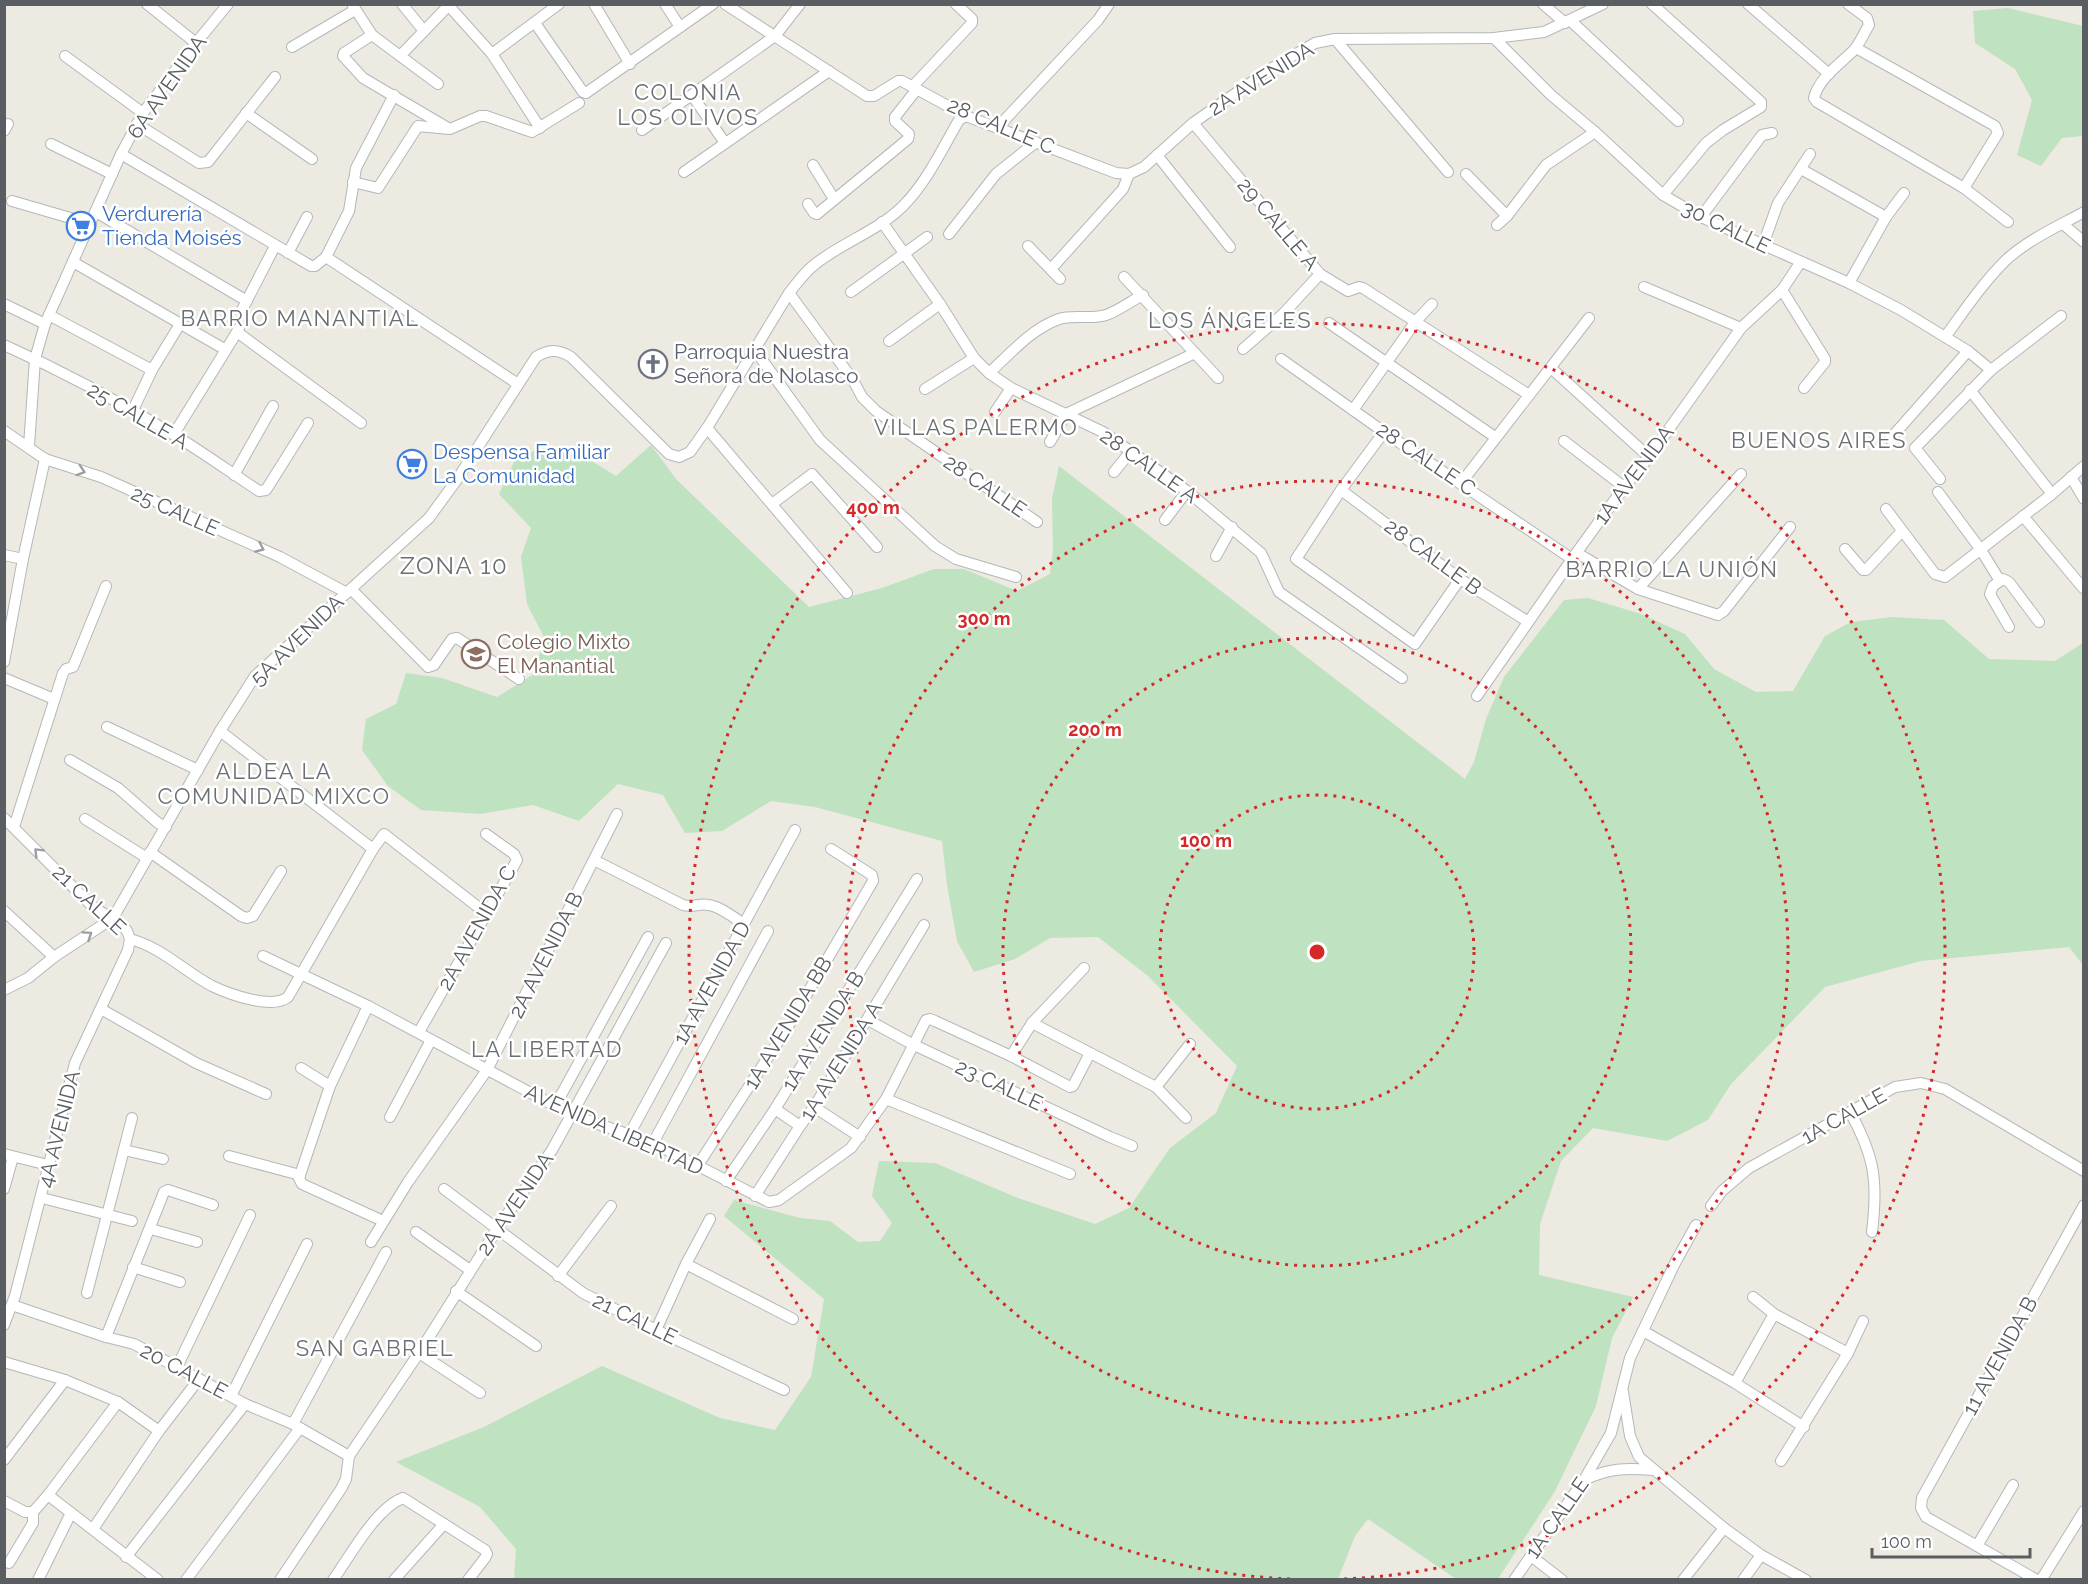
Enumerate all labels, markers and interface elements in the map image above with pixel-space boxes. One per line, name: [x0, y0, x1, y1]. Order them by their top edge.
street label: 6A AVENIDA: [122, 30, 211, 143]
street label: 2A AVENIDA: [1204, 36, 1318, 121]
district label: COLONIA LOS OLIVOS: [617, 79, 759, 130]
street label: 28 CALLE C: [944, 92, 1059, 159]
street label: 29 CALLE A: [1232, 172, 1324, 275]
street label: 30 CALLE: [1678, 194, 1774, 259]
place label: Verdurería Tienda Moisés: [102, 201, 242, 250]
supermarket icon: Verdurería Tienda Moisés: [65, 210, 97, 242]
district label: BARRIO MANANTIAL: [180, 305, 420, 331]
district label: LOS ÁNGELES: [1148, 307, 1312, 333]
place label: Parroquia Nuestra Señora de Nolasco: [674, 339, 858, 388]
church icon: Parroquia Nuestra Señora de Nolasco: [637, 348, 669, 380]
street label: 25 CALLE A: [83, 377, 193, 454]
district label: VILLAS PALERMO: [874, 414, 1078, 440]
street label: 28 CALLE C: [1372, 416, 1481, 501]
street label: 1A AVENIDA: [1588, 420, 1679, 529]
street label: 28 CALLE A: [1096, 423, 1203, 508]
district label: BUENOS AIRES: [1731, 427, 1907, 453]
place label: Despensa Familiar La Comunidad: [433, 439, 611, 488]
supermarket icon: Despensa Familiar La Comunidad: [396, 448, 428, 480]
street label: 28 CALLE: [939, 449, 1031, 522]
one-way arrow: [75, 463, 86, 476]
street label: 25 CALLE: [127, 480, 223, 541]
text: 400 m: [846, 497, 900, 518]
street label: 28 CALLE B: [1380, 513, 1487, 600]
one-way arrow: [254, 541, 265, 553]
district label: ZONA 10: [400, 551, 508, 580]
district label: BARRIO LA UNIÓN: [1565, 556, 1779, 582]
street label: 5A AVENIDA: [245, 589, 348, 690]
text: 300 m: [957, 608, 1011, 629]
place label: Colegio Mixto El Manantial: [497, 629, 630, 678]
school or university icon: Colegio Mixto El Manantial: [460, 638, 492, 670]
text: 200 m: [1068, 719, 1122, 740]
district label: ALDEA LA COMUNIDAD MIXCO: [157, 758, 391, 809]
text: 100 m: [1180, 830, 1232, 851]
one-way arrow: [35, 848, 46, 859]
street label: 21 CALLE: [48, 859, 131, 940]
street label: 2A AVENIDA C: [432, 861, 521, 994]
street label: 2A AVENIDA B: [503, 888, 588, 1022]
street label: 1A AVENIDA D: [667, 917, 756, 1049]
one-way arrow: [81, 931, 92, 942]
centre of rings: [1307, 942, 1327, 962]
street label: 1A AVENIDA BB: [738, 951, 838, 1095]
street label: 1A AVENIDA B: [776, 966, 870, 1096]
street label: 1A AVENIDA A: [794, 997, 887, 1125]
district label: LA LIBERTAD: [471, 1036, 623, 1062]
street label: 23 CALLE: [952, 1054, 1047, 1116]
street label: 4A AVENIDA: [32, 1068, 85, 1190]
street label: AVENIDA LIBERTAD: [521, 1079, 708, 1180]
street label: 1A CALLE: [1797, 1082, 1891, 1149]
street label: 2A AVENIDA: [471, 1147, 558, 1260]
street label: 21 CALLE: [589, 1287, 682, 1350]
street label: 11 AVENIDA B: [1957, 1292, 2042, 1419]
district label: SAN GABRIEL: [296, 1335, 454, 1361]
street label: 20 CALLE: [137, 1337, 232, 1404]
street label: 1A CALLE: [1520, 1472, 1594, 1563]
scale bar: [1872, 1521, 2030, 1559]
text: 100 m: [1881, 1531, 1932, 1552]

